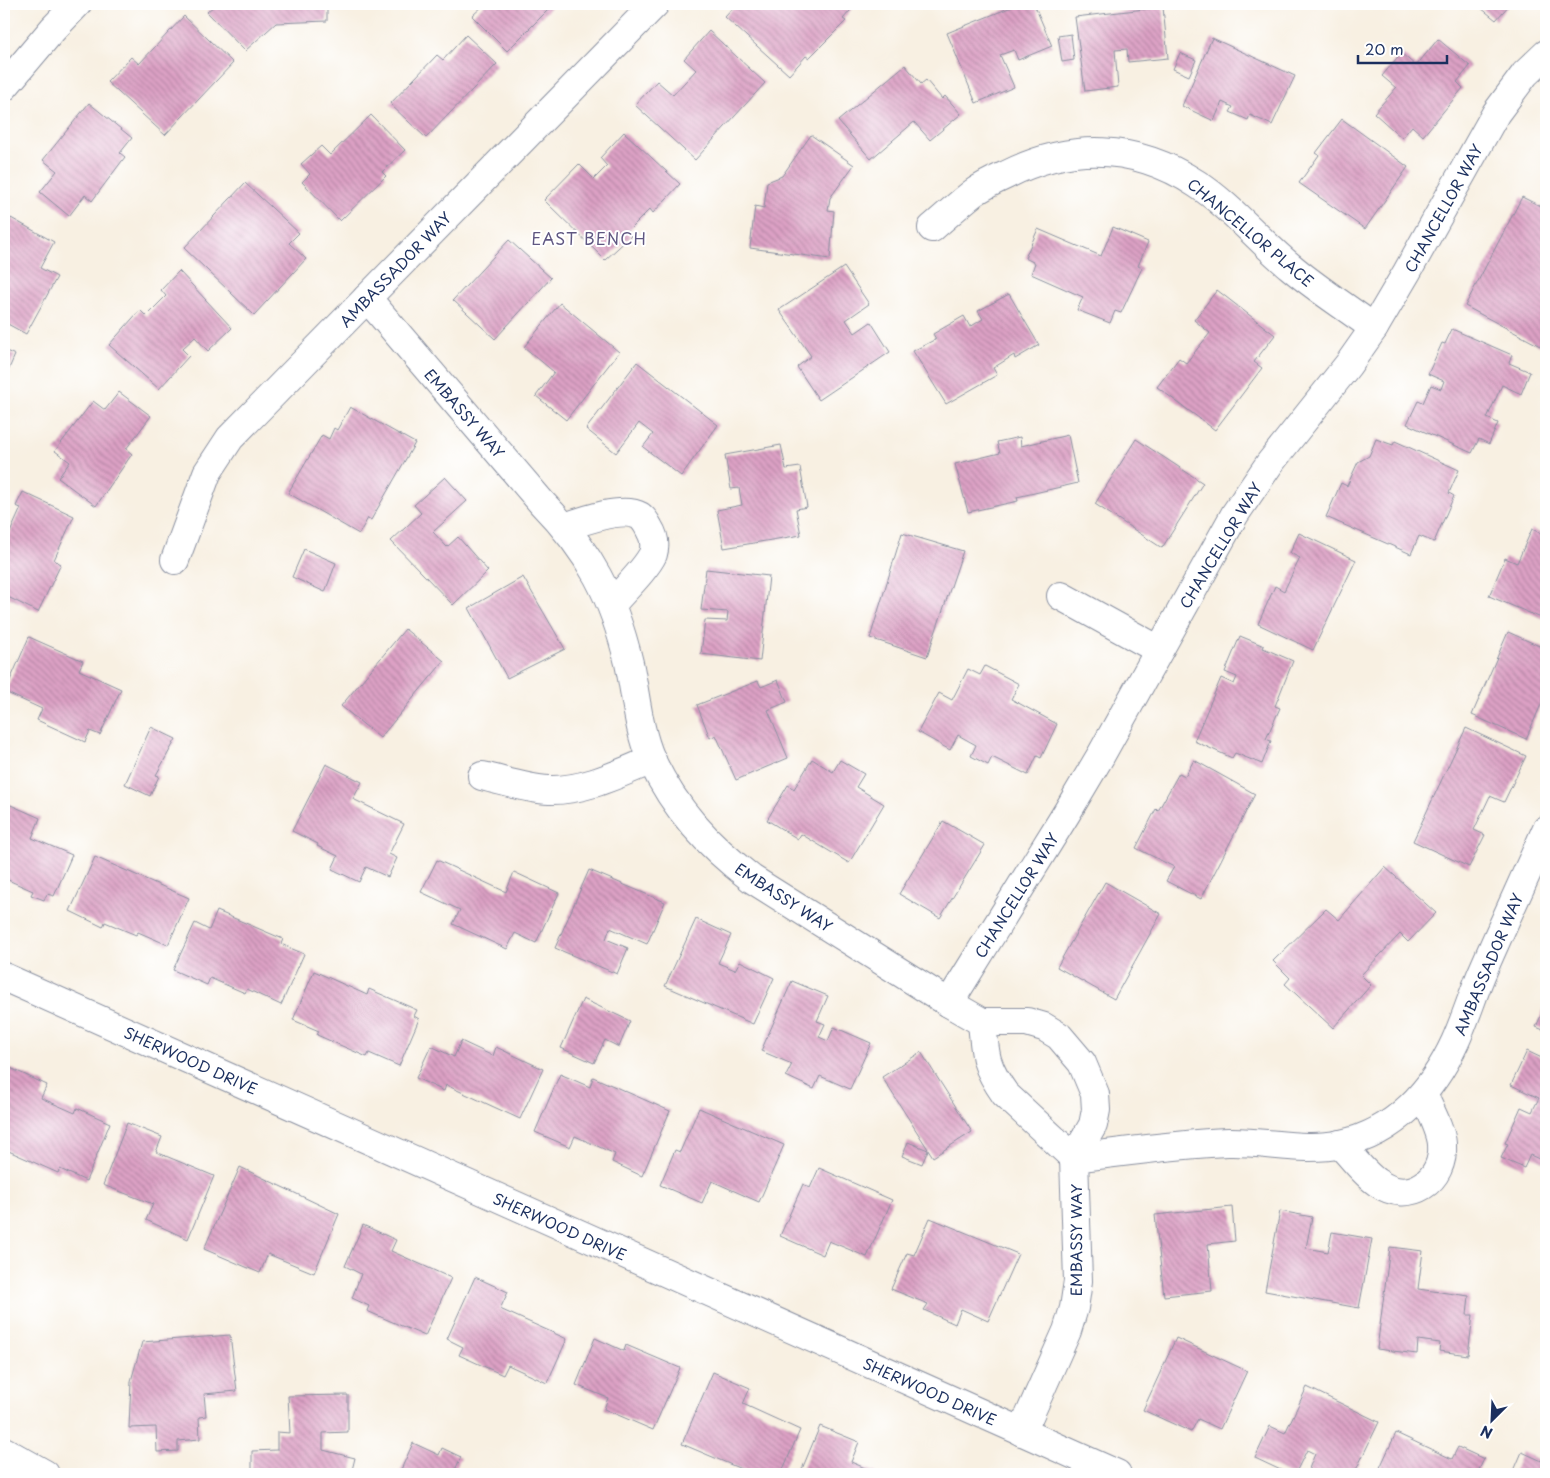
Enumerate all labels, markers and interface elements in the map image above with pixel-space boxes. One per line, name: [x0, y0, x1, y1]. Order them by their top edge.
scale bar: [1358, 32, 1446, 64]
text: 20 m: [1365, 37, 1404, 60]
street label: CHANCELLOR WAY: [1398, 139, 1488, 276]
street label: CHANCELLOR PLACE: [1183, 172, 1319, 292]
street label: AMBASSADOR WAY: [334, 206, 457, 332]
district label: EAST BENCH: [531, 226, 647, 250]
street label: EMBASSY WAY: [419, 363, 511, 463]
street label: CHANCELLOR WAY: [1173, 477, 1267, 613]
street label: CHANCELLOR WAY: [968, 828, 1064, 962]
street label: EMBASSY WAY: [731, 857, 838, 937]
street label: AMBASSADOR WAY: [1448, 889, 1529, 1039]
street label: SHERWOOD DRIVE: [121, 1020, 261, 1100]
street label: EMBASSY WAY: [1064, 1183, 1087, 1296]
street label: SHERWOOD DRIVE: [490, 1186, 630, 1266]
street label: SHERWOOD DRIVE: [860, 1351, 1000, 1431]
north arrow: [1468, 1396, 1518, 1446]
text: N: [1477, 1420, 1496, 1444]

